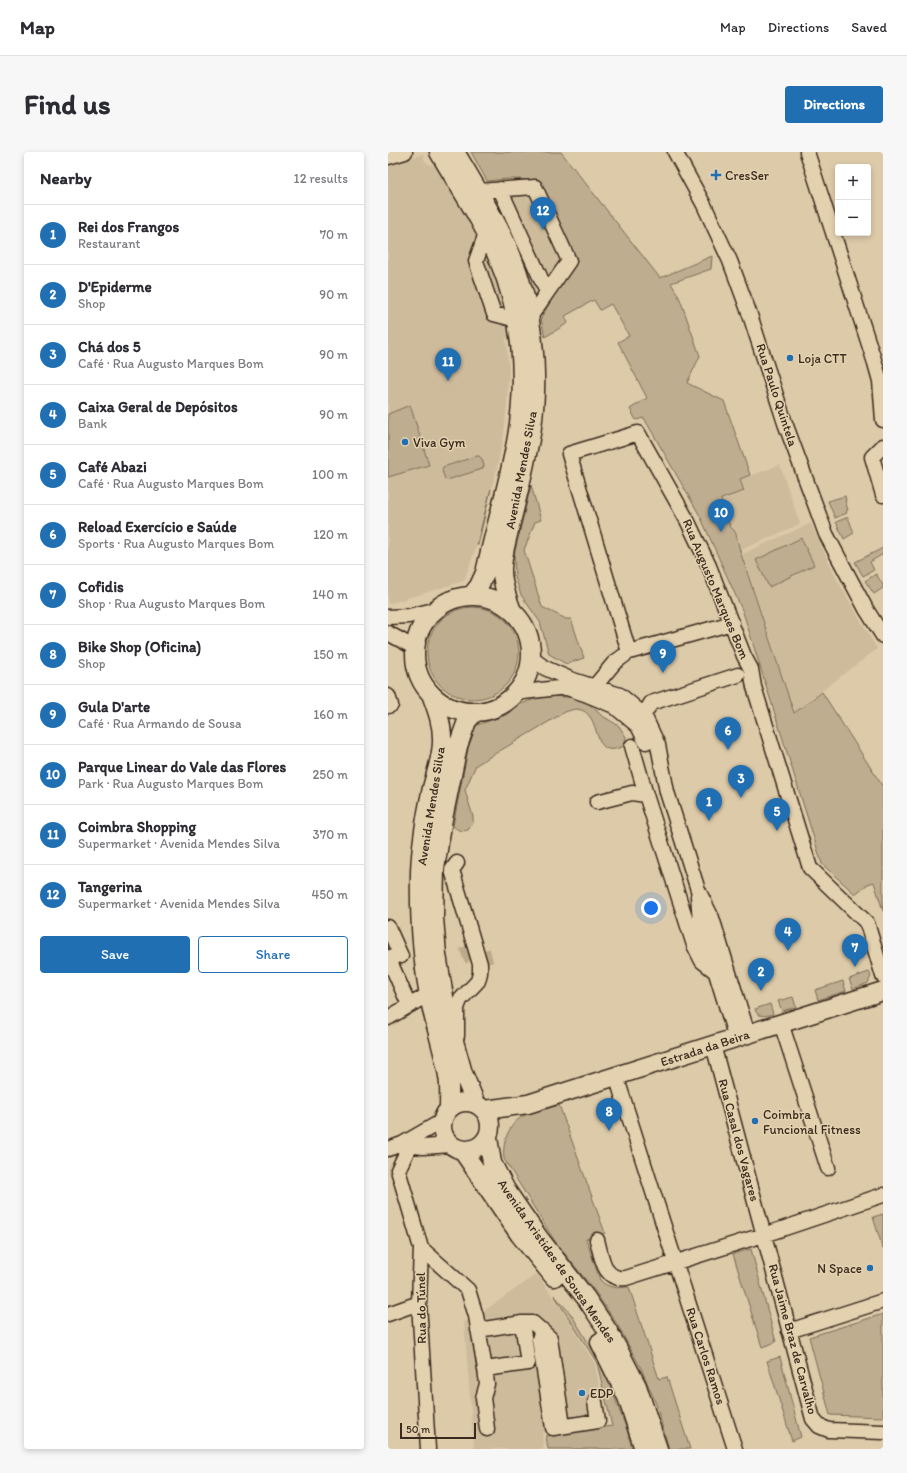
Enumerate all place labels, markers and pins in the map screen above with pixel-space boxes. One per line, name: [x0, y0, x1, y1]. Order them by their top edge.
place label: CresSer: [725, 168, 770, 183]
marker: CresSer: [710, 169, 722, 181]
pin: 12: [530, 197, 556, 230]
pin: 11: [435, 348, 461, 381]
place label: Loja CTT: [798, 351, 847, 366]
marker: Loja CTT: [785, 353, 795, 363]
place label: Viva Gym: [413, 435, 465, 450]
marker: Viva Gym: [400, 437, 410, 447]
pin: 10: [708, 499, 734, 532]
pin: 9: [650, 640, 676, 673]
pin: 6: [715, 717, 741, 750]
pin: 3: [728, 765, 754, 798]
pin: 1: [696, 788, 722, 821]
pin: 5: [764, 798, 790, 831]
pin: 4: [775, 918, 801, 951]
pin: 7: [842, 934, 868, 967]
pin: 2: [748, 958, 774, 991]
pin: 8: [596, 1098, 622, 1131]
place label: Coimbra Funcional Fitness: [763, 1107, 861, 1137]
marker: Coimbra Funcional Fitness: [750, 1116, 760, 1126]
place label: N Space: [817, 1261, 862, 1276]
marker: N Space: [865, 1263, 875, 1273]
place label: EDP: [590, 1386, 614, 1401]
marker: EDP: [577, 1388, 587, 1398]

